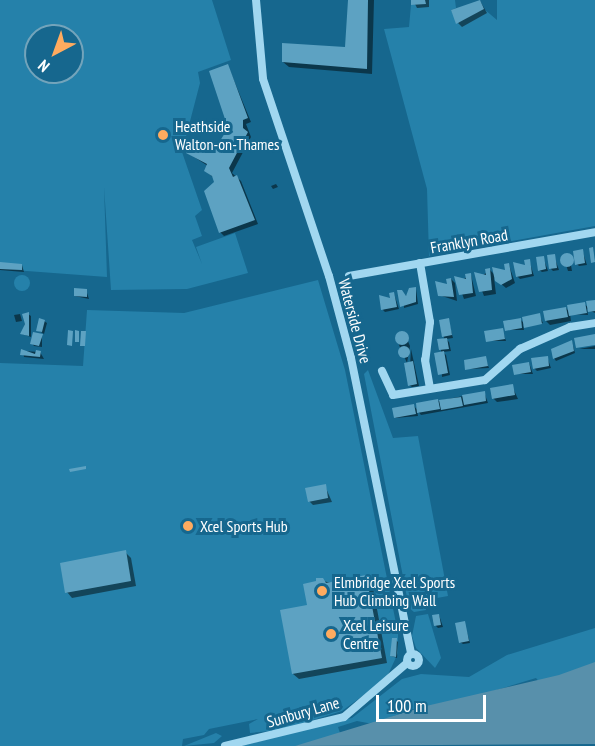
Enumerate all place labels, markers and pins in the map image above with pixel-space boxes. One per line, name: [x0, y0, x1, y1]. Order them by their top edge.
place label: Heathside Walton-on-Thames: [175, 116, 280, 154]
marker: Heathside Walton-on-Thames: [156, 128, 170, 142]
place label: Xcel Sports Hub: [200, 516, 288, 536]
marker: Xcel Sports Hub: [181, 519, 195, 533]
place label: Elmbridge Xcel Sports Hub Climbing Wall: [334, 572, 455, 610]
marker: Elmbridge Xcel Sports Hub Climbing Wall: [315, 584, 329, 598]
place label: Xcel Leisure Centre: [343, 615, 409, 653]
marker: Xcel Leisure Centre: [324, 627, 338, 641]

